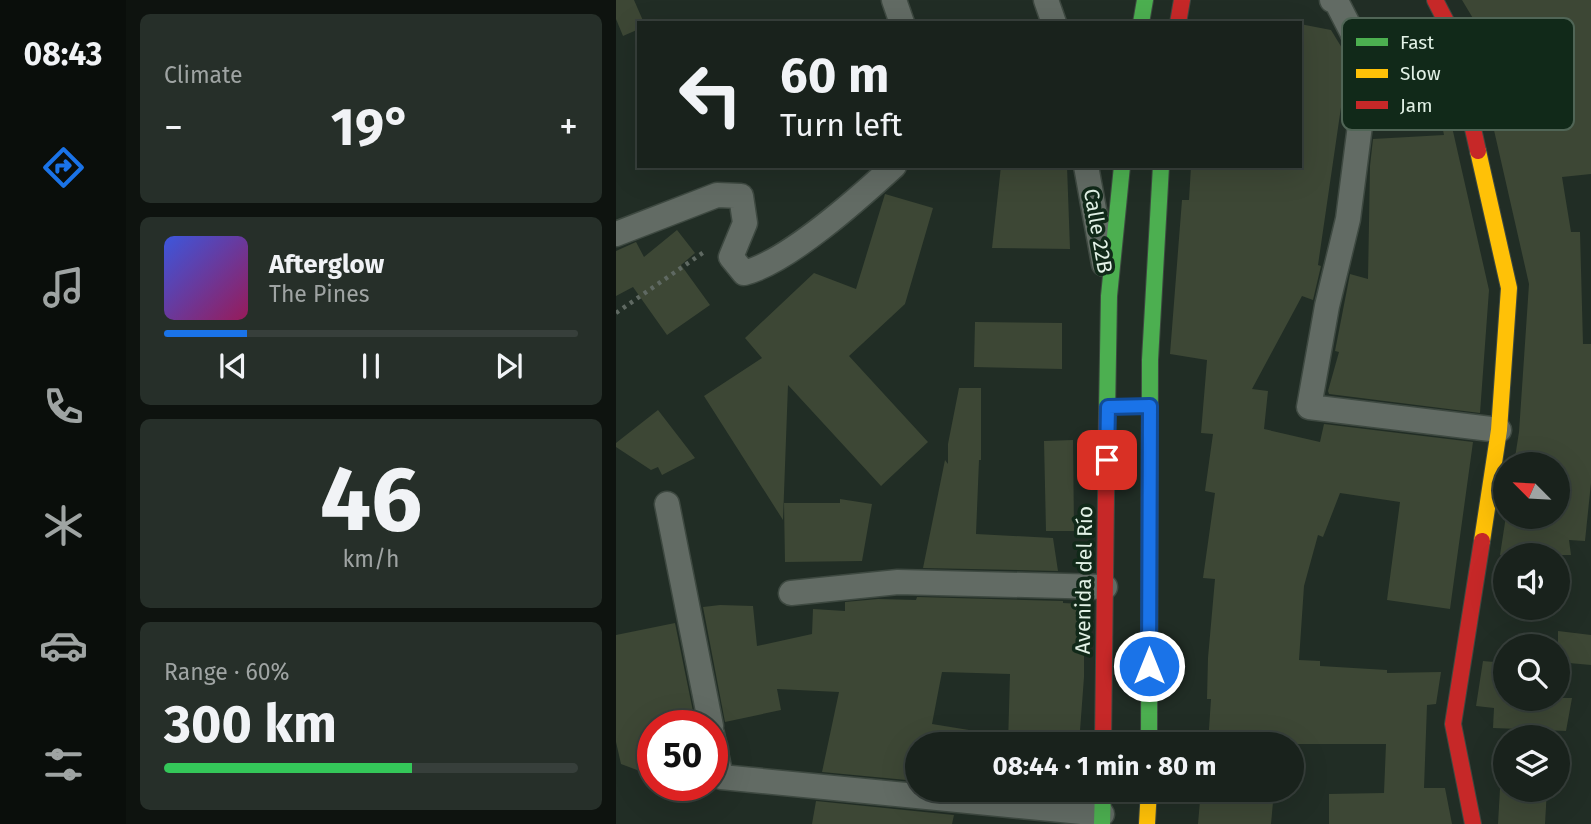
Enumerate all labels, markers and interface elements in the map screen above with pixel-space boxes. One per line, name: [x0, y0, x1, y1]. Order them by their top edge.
legend: [1342, 18, 1574, 130]
text: Fast: [1400, 31, 1434, 54]
text: 08:43: [23, 35, 103, 73]
text: 60 m: [780, 46, 889, 105]
icon: left: [665, 49, 756, 140]
text: Climate: [164, 61, 243, 89]
text: Slow: [1400, 62, 1441, 85]
text: Jam: [1400, 94, 1432, 117]
text: 19°: [331, 96, 411, 159]
text: −: [164, 104, 183, 150]
text: +: [559, 104, 578, 150]
text: Turn left: [780, 106, 902, 144]
icon: directions: [39, 143, 88, 192]
street label: Calle 22B: [1078, 187, 1118, 275]
text: Afterglow: [269, 249, 384, 280]
icon: music: [39, 263, 88, 312]
text: The Pines: [269, 280, 370, 308]
icon: previous: [214, 347, 252, 385]
icon: pause: [352, 347, 390, 385]
icon: next: [490, 347, 528, 385]
icon: phone: [39, 382, 88, 431]
pin: [1077, 430, 1137, 490]
icon: arrive: [1088, 441, 1126, 479]
text: 46: [320, 445, 422, 554]
north arrow: [1493, 452, 1570, 528]
map controls: [1493, 452, 1570, 802]
icon: climate: [39, 501, 88, 550]
street label: Avenida del Río: [1070, 506, 1098, 654]
button: sound: [1493, 543, 1570, 620]
text: km/h: [343, 545, 399, 573]
icon: car: [39, 621, 88, 670]
position arrow: [1112, 629, 1186, 703]
button: search: [1493, 634, 1570, 711]
text: Range · 60%: [164, 658, 290, 686]
text: 300 km: [164, 693, 337, 756]
speed limit sign: 50: [637, 710, 728, 801]
button: layers: [1493, 725, 1570, 802]
icon: filters: [39, 740, 88, 789]
text: 08:44 · 1 min · 80 m: [993, 751, 1216, 782]

